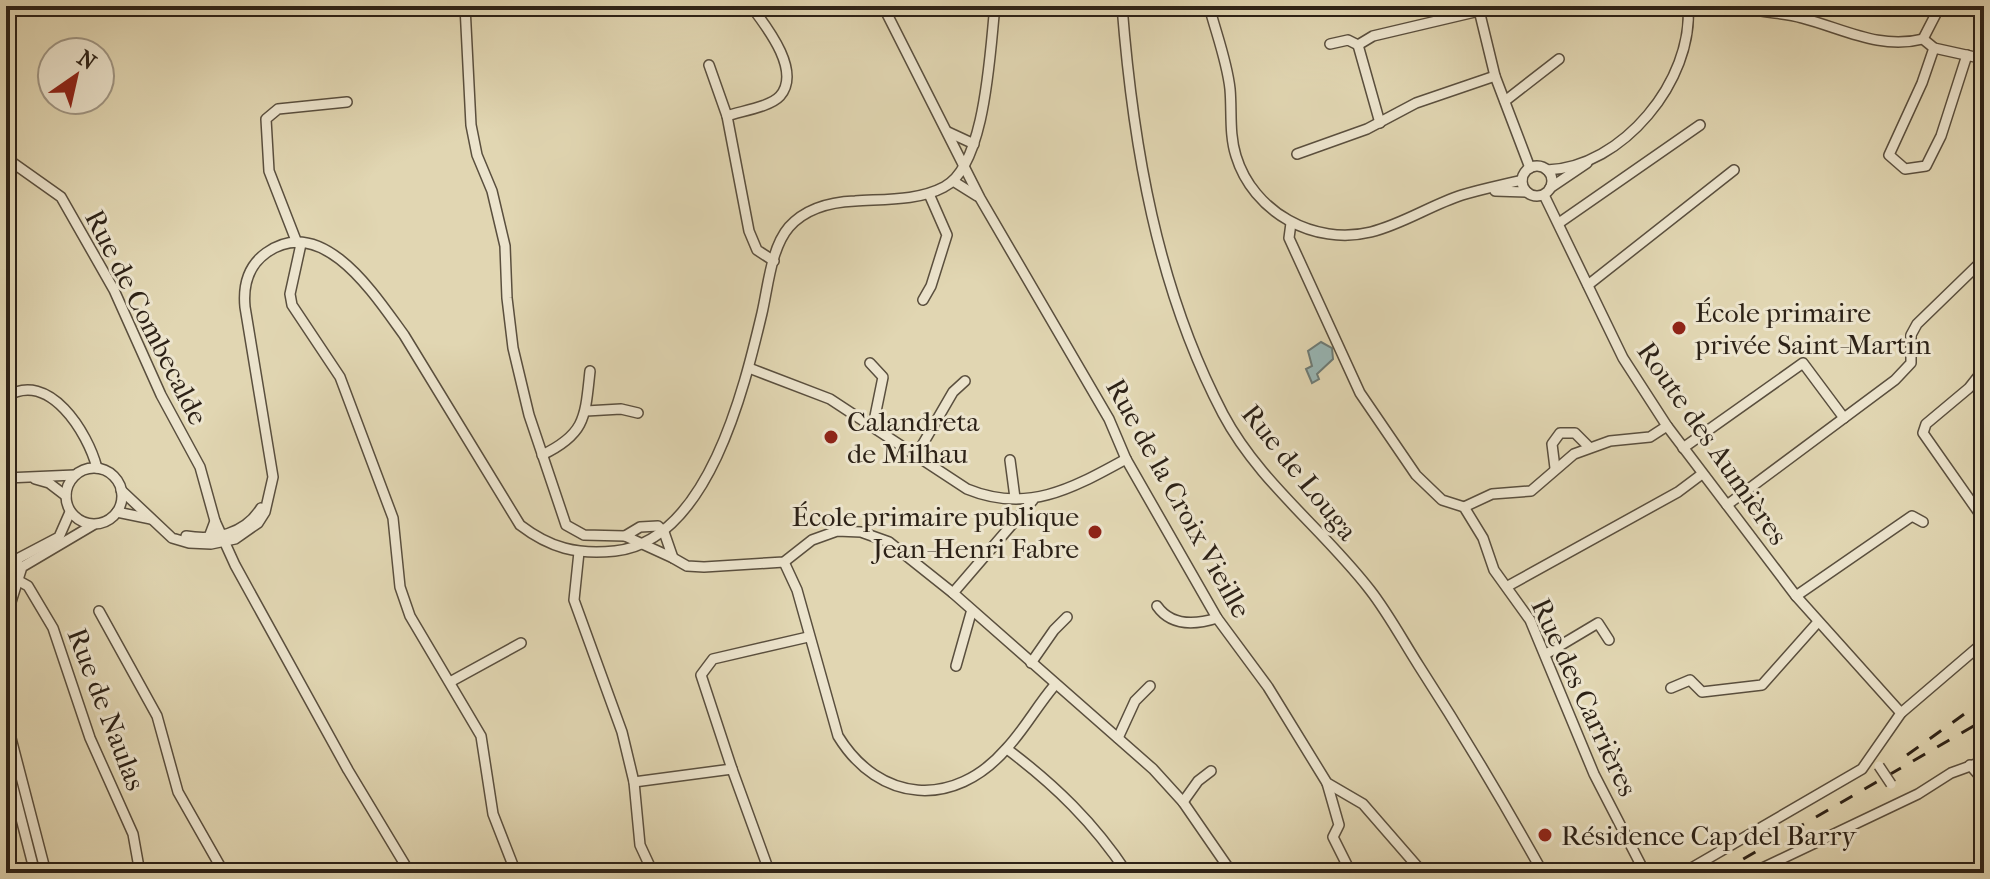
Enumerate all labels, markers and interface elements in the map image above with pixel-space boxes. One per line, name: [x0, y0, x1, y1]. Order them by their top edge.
north arrow: [36, 36, 116, 116]
text: N: [72, 45, 101, 76]
street label: Rue de Combecalde: [78, 204, 215, 430]
place label: École primaire privée Saint-Martin: [1694, 296, 1931, 361]
marker: École primaire privée Saint-Martin: [1670, 319, 1688, 337]
street label: Route des Aumières: [1630, 336, 1795, 551]
street label: Rue de la Croix Vieille: [1099, 373, 1258, 624]
street label: Rue de Louga: [1235, 398, 1365, 548]
place label: Calandreta de Milhau: [847, 405, 980, 470]
marker: Calandreta de Milhau: [822, 428, 840, 446]
place label: École primaire publique Jean-Henri Fabre: [792, 500, 1079, 565]
marker: École primaire publique Jean-Henri Fabre: [1086, 523, 1104, 541]
street label: Rue des Carrières: [1524, 593, 1645, 801]
street label: Rue de Naulas: [61, 623, 153, 795]
place label: Résidence Cap del Barry: [1561, 819, 1857, 852]
marker: Résidence Cap del Barry: [1536, 826, 1554, 844]

